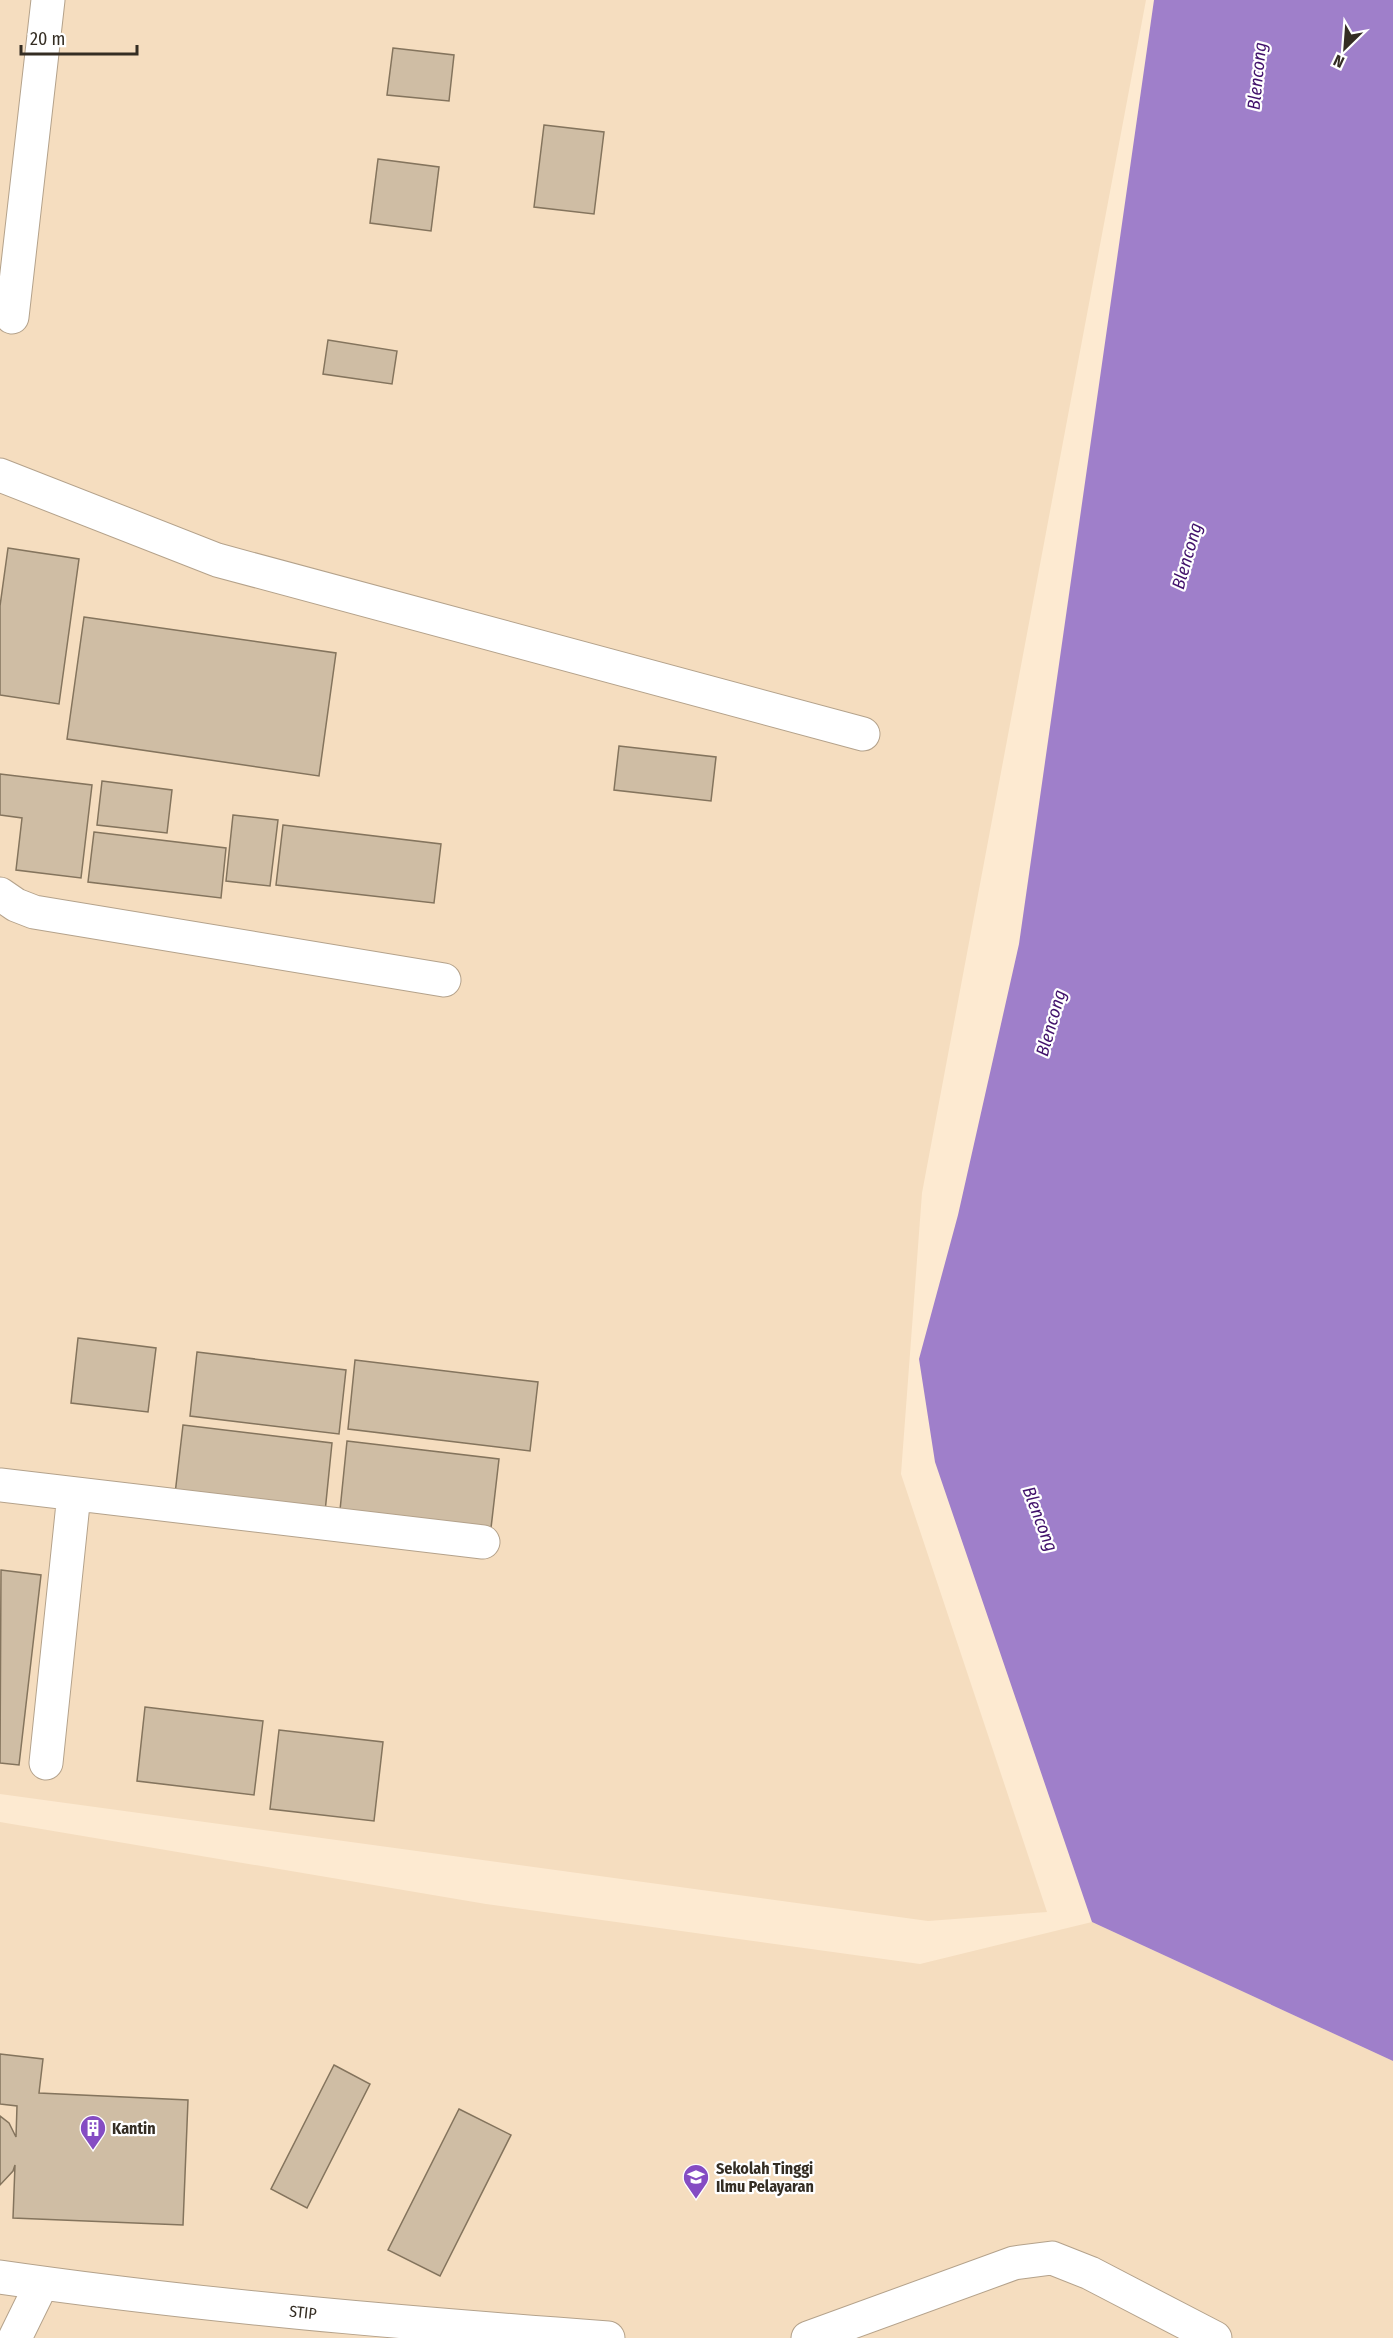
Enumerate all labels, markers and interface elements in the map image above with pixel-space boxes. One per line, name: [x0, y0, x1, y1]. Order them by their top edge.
scale bar: [21, 18, 136, 56]
north arrow: [1315, 18, 1375, 78]
text: 20 m: [30, 28, 65, 50]
water label: Blencong: [1243, 41, 1271, 111]
text: N: [1331, 51, 1347, 72]
water label: Blencong: [1167, 520, 1207, 592]
water label: Blencong: [1031, 987, 1071, 1059]
water label: Blencong: [1018, 1483, 1062, 1555]
building icon: Kantin: [78, 2113, 108, 2151]
place label: Kantin: [112, 2119, 156, 2138]
place label: Sekolah Tinggi Ilmu Pelayaran: [716, 2159, 814, 2196]
school or university icon: Sekolah Tinggi Ilmu Pelayaran: [681, 2162, 711, 2200]
street label: STIP: [288, 2302, 318, 2323]

